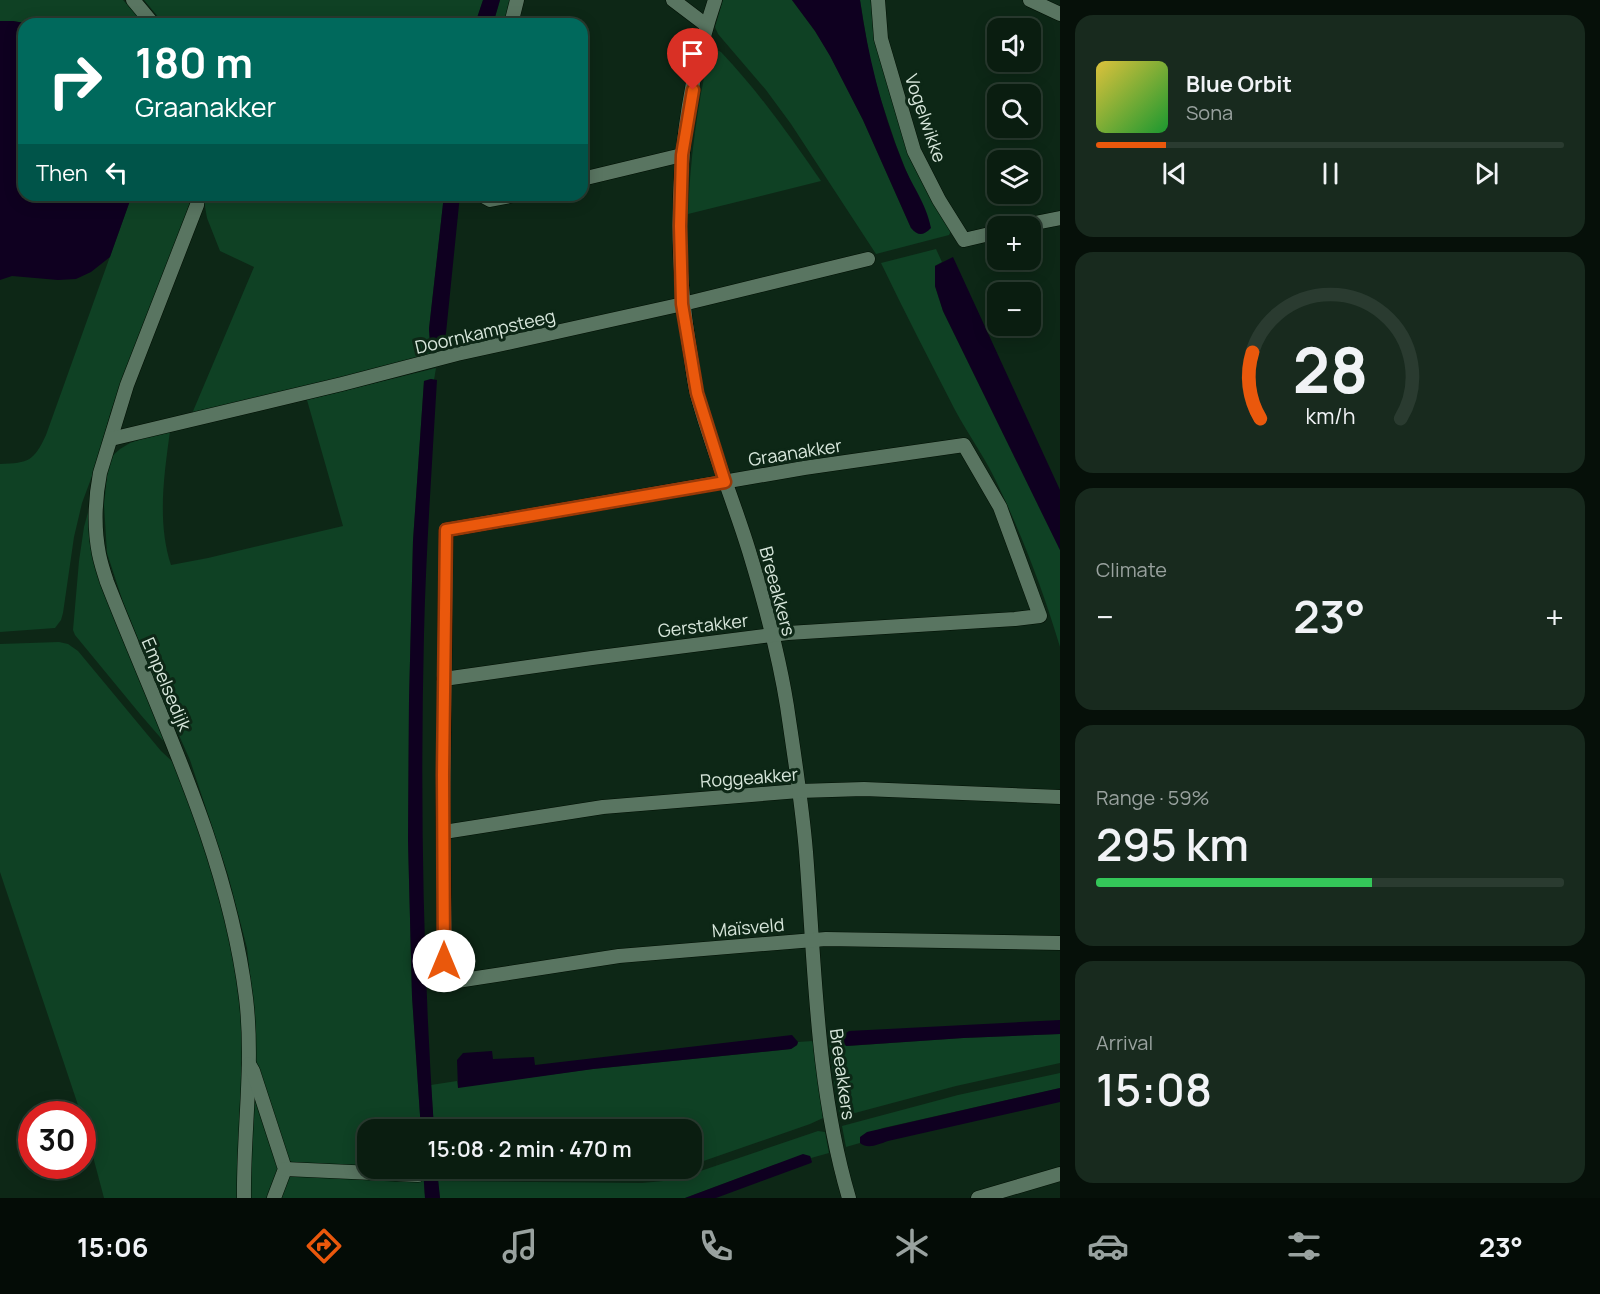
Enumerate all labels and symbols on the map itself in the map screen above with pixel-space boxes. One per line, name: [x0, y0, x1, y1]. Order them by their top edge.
pin: [667, 28, 718, 90]
street label: Vogelwikke: [900, 71, 952, 165]
street label: Doornkampsteeg: [412, 303, 558, 359]
street label: Graanakker: [747, 433, 844, 471]
street label: Breeakkers: [755, 543, 801, 639]
street label: Gerstakker: [657, 608, 750, 642]
street label: Empelsedijk: [137, 634, 198, 735]
street label: Roggeakker: [699, 762, 799, 792]
street label: Maïsveld: [711, 912, 785, 942]
position arrow: [412, 929, 476, 993]
street label: Breeakkers: [825, 1027, 861, 1121]
speed limit sign: 30: [18, 1101, 96, 1179]

